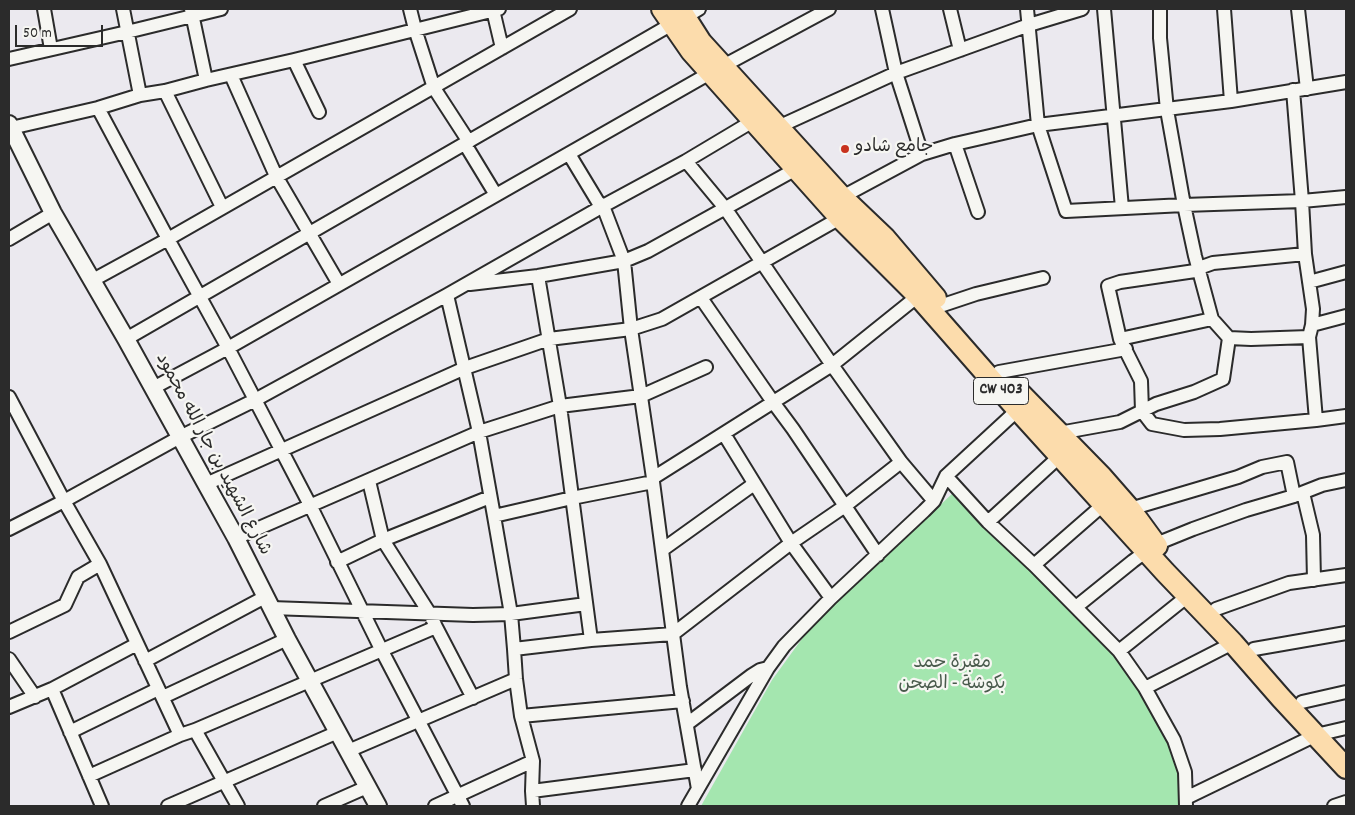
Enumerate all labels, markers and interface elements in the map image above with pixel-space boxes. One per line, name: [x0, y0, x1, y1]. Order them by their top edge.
scale bar: [18, 15, 105, 47]
text: 50 m: [23, 23, 52, 45]
place label: جامع شادو: [855, 138, 933, 160]
marker: جامع شادو: [839, 143, 851, 155]
street label: شارع الشهيد بن جار الله محمود: [149, 350, 275, 560]
road number: CW 403: [974, 378, 1028, 404]
park label: مقبرة حمد بكوشة - الصحن: [899, 654, 1005, 696]

